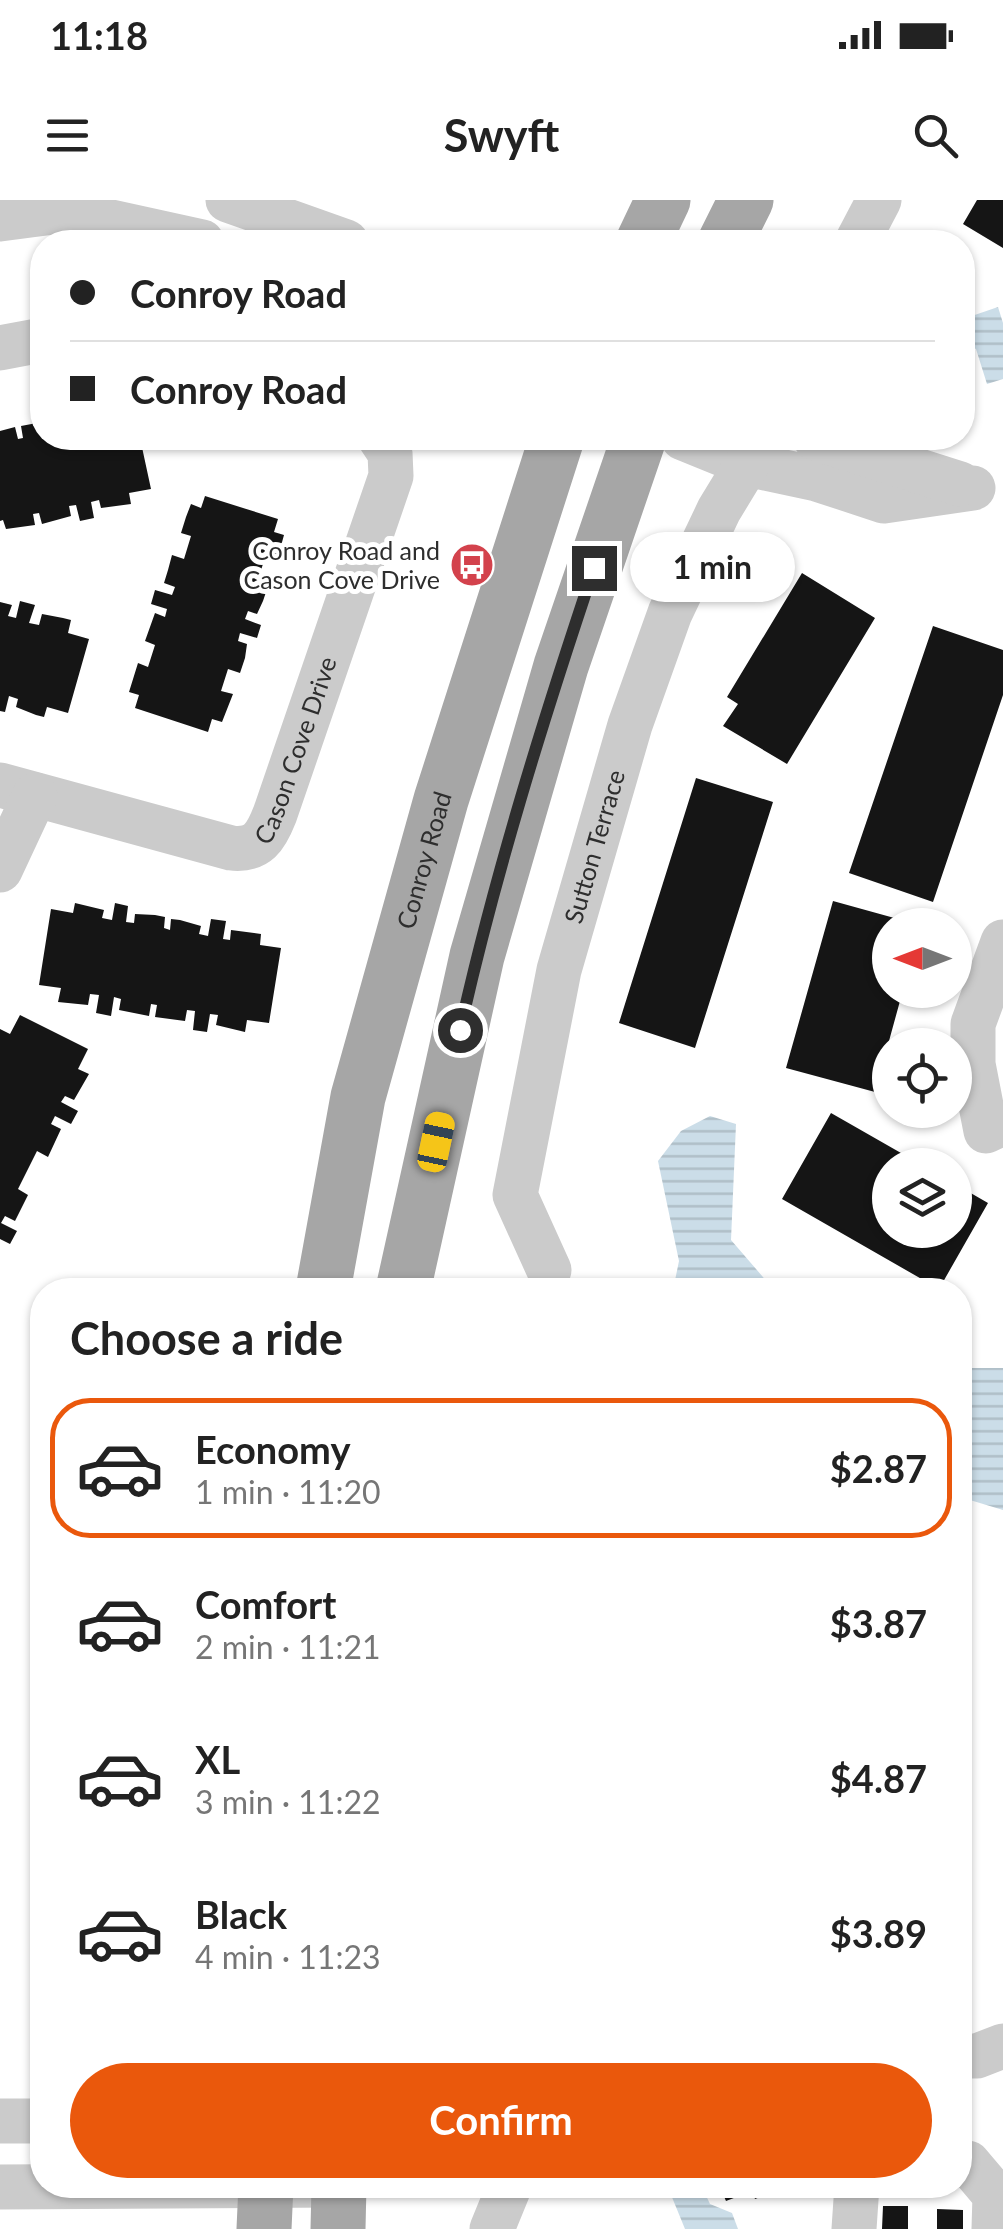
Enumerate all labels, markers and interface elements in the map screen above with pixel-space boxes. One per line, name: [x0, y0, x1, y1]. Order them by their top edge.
text: 11:18: [50, 12, 148, 58]
icon: menu: [40, 108, 95, 163]
text: Swyft: [444, 108, 559, 162]
icon: search: [908, 108, 963, 163]
text: Conroy Road: [130, 270, 347, 316]
text: Conroy Road: [130, 366, 347, 412]
callout: 1 min: [629, 533, 794, 603]
place label: Conroy Road and Cason Cove Drive: [243, 535, 440, 594]
bus stop icon: Conroy Road and Cason Cove Drive: [449, 542, 495, 588]
route end: [572, 546, 617, 591]
text: 1 min: [673, 547, 752, 586]
street label: Cason Cove Drive: [247, 653, 342, 850]
street label: Sutton Terrace: [557, 766, 630, 927]
street label: Conroy Road: [390, 787, 457, 932]
north arrow: [872, 908, 972, 1008]
map controls: [872, 908, 972, 1248]
route start: [438, 1008, 483, 1053]
button: locate: [872, 1028, 972, 1128]
car: [415, 1110, 457, 1174]
button: layers: [872, 1148, 972, 1248]
text: Choose a ride: [70, 1311, 343, 1365]
icon: car: [75, 1423, 165, 1513]
text: Economy: [195, 1426, 350, 1472]
text: $2.87: [830, 1445, 927, 1491]
text: 1 min · 11:20: [195, 1472, 381, 1511]
icon: car: [75, 1578, 165, 1668]
text: Comfort: [195, 1581, 336, 1627]
text: $3.87: [830, 1600, 927, 1646]
text: 2 min · 11:21: [195, 1627, 381, 1666]
icon: car: [75, 1733, 165, 1823]
text: XL: [195, 1736, 240, 1782]
text: $4.87: [830, 1755, 927, 1801]
text: 3 min · 11:22: [195, 1782, 381, 1821]
icon: car: [75, 1888, 165, 1978]
text: Black: [195, 1891, 287, 1937]
text: $3.89: [830, 1910, 927, 1956]
text: 4 min · 11:23: [195, 1937, 381, 1976]
button: Confirm: [70, 2063, 932, 2178]

